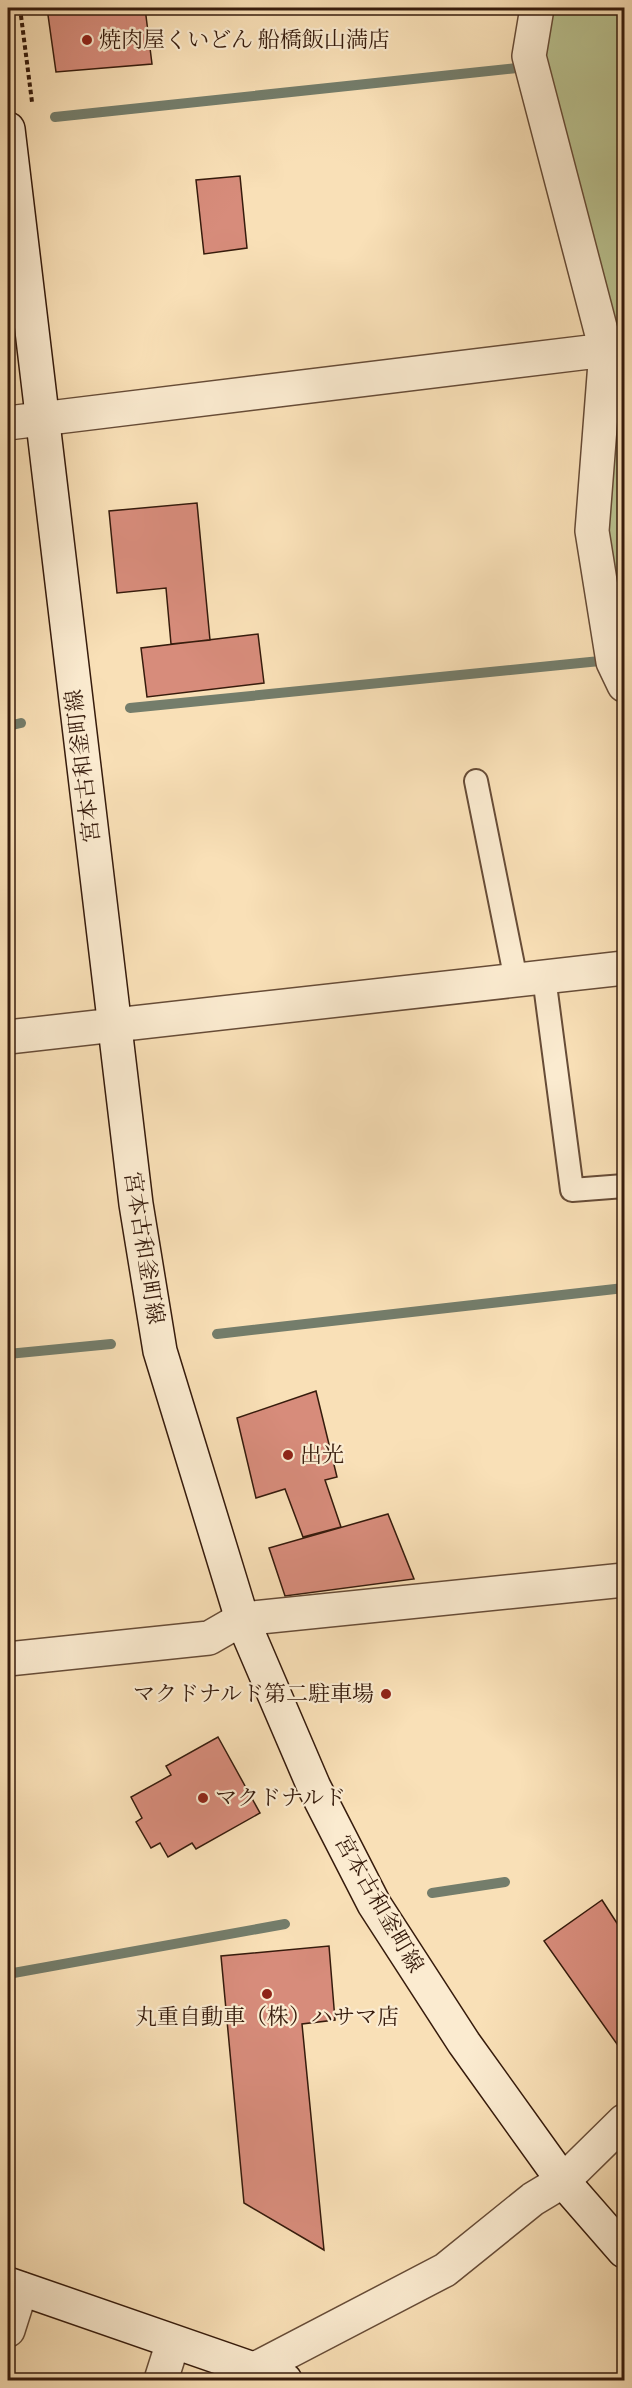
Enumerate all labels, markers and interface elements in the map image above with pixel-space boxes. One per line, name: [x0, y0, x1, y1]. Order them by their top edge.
place label: 焼肉屋くいどん 船橋飯山満店: [99, 27, 390, 53]
marker: 焼肉屋くいどん 船橋飯山満店: [80, 33, 94, 47]
street label: 宮本古和釜町線: [61, 688, 105, 844]
street label: 宮本古和釜町線: [119, 1170, 169, 1326]
place label: 出光: [300, 1442, 344, 1468]
marker: 出光: [281, 1448, 295, 1462]
place label: マクドナルド第二駐車場: [133, 1681, 374, 1707]
marker: マクドナルド第二駐車場: [379, 1687, 393, 1701]
place label: マクドナルド: [215, 1785, 346, 1811]
marker: マクドナルド: [196, 1791, 210, 1805]
street label: 宮本古和釜町線: [329, 1831, 429, 1977]
marker: 丸重自動車（株）ハサマ店: [260, 1987, 274, 2001]
place label: 丸重自動車（株）ハサマ店: [135, 2004, 399, 2030]

